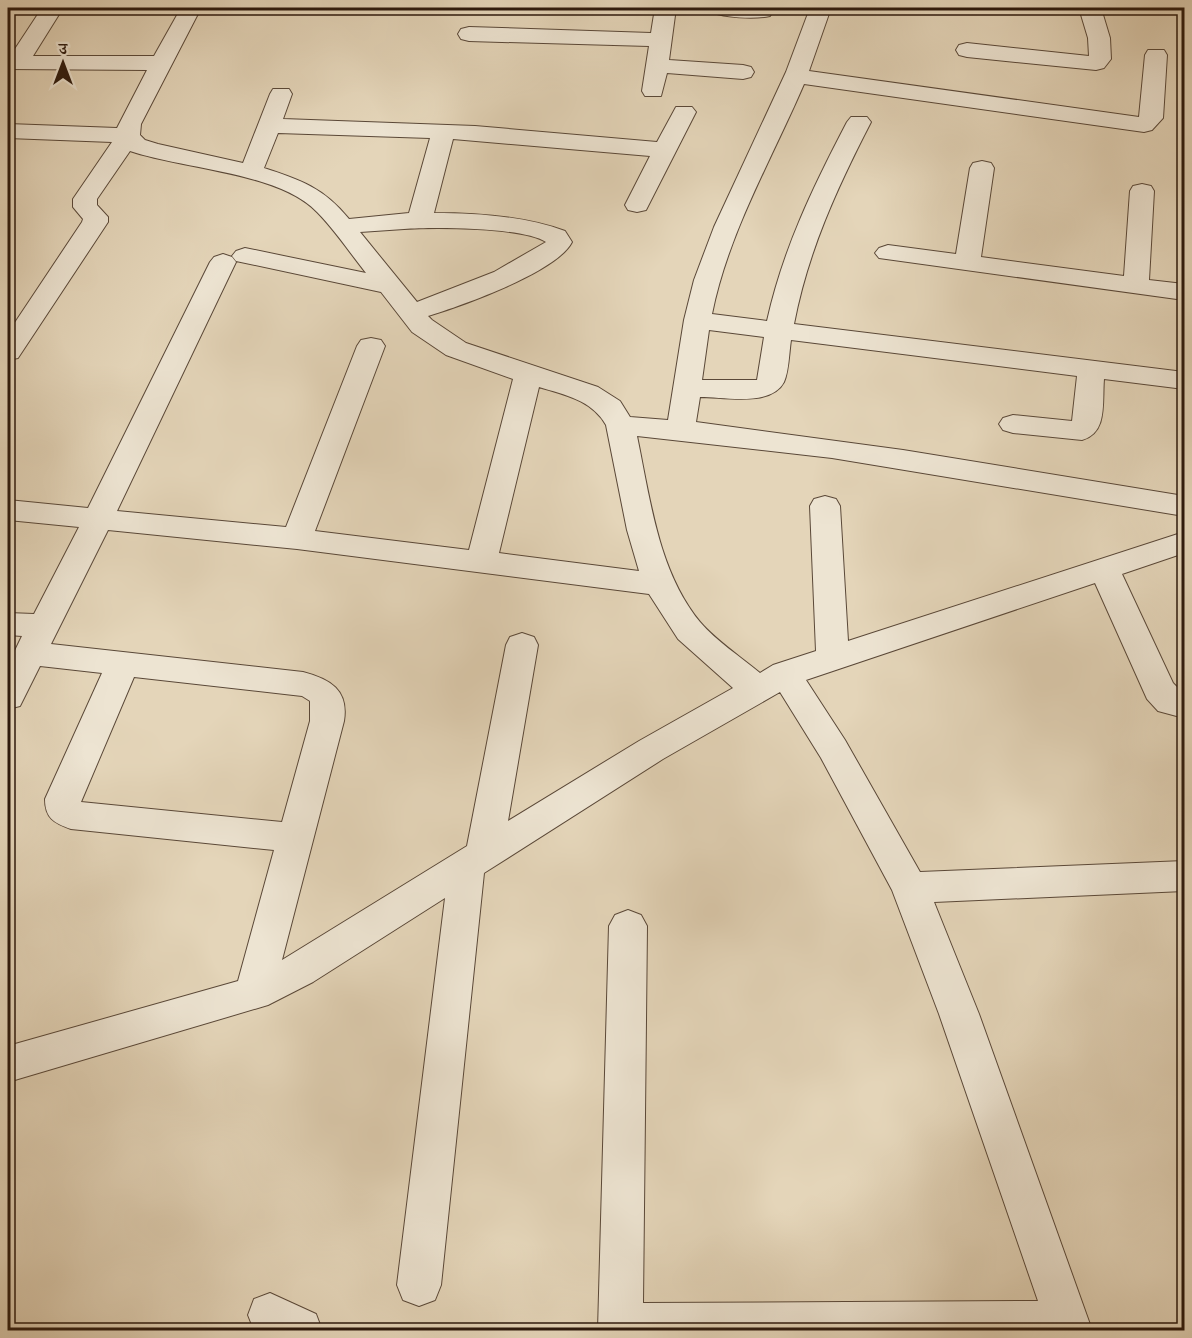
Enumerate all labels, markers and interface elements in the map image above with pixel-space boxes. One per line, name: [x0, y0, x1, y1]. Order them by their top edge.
north arrow: [33, 33, 93, 93]
text: उ: [58, 39, 69, 58]

